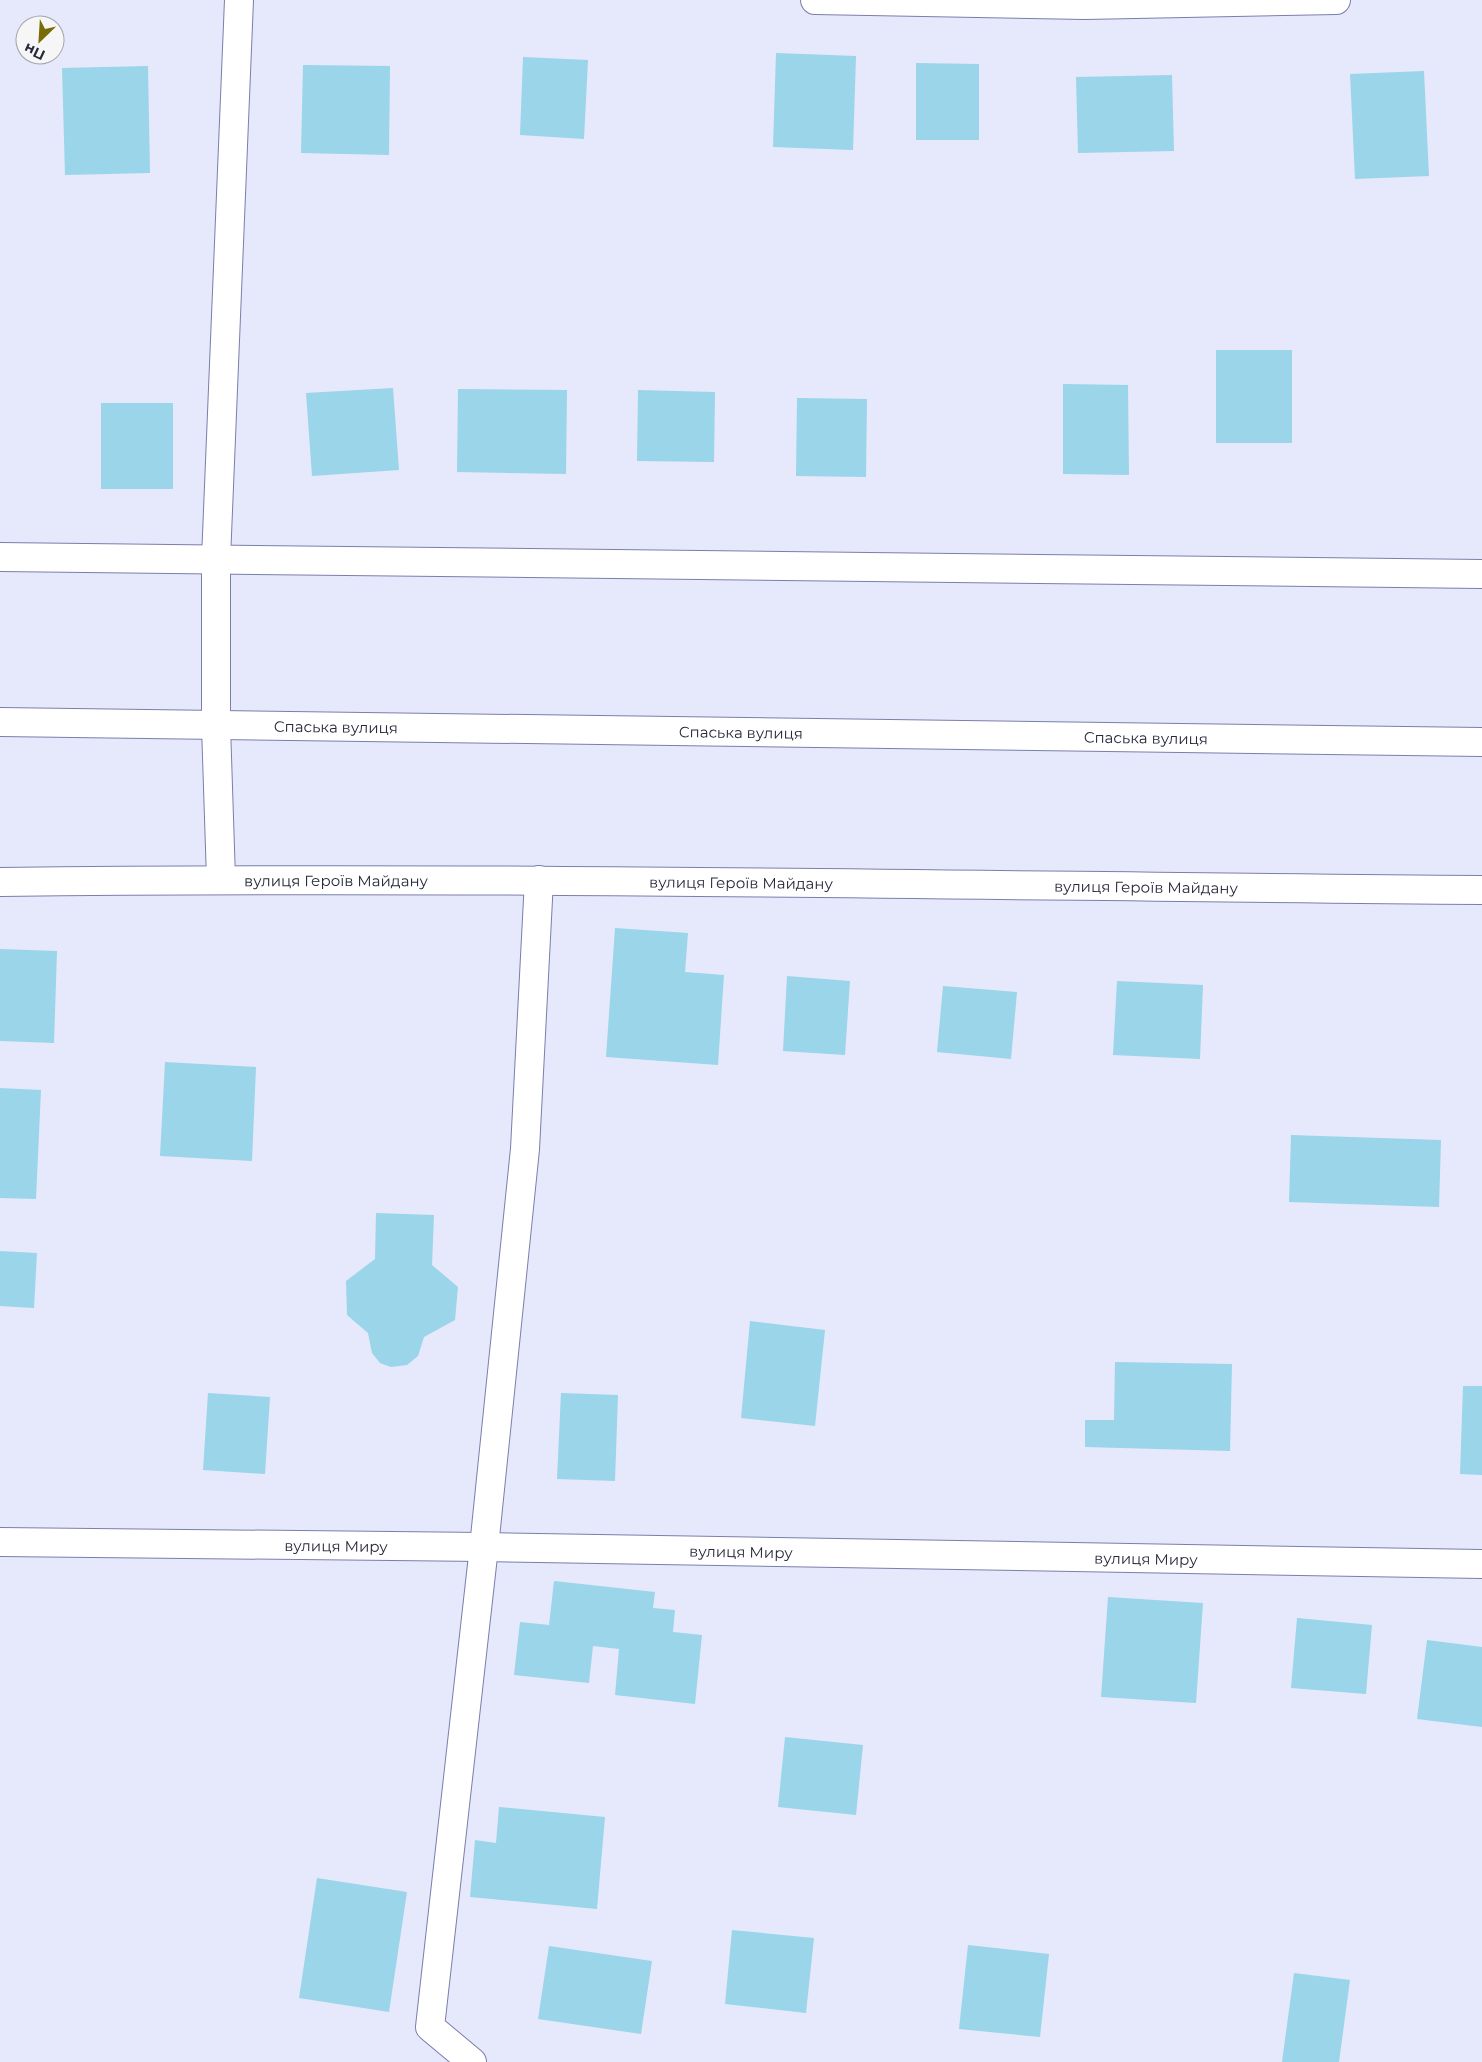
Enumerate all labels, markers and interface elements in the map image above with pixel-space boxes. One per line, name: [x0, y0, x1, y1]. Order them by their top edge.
north arrow: [15, 15, 65, 65]
text: Пн: [21, 39, 48, 64]
street label: Спаська вулиця: [274, 716, 398, 737]
street label: Спаська вулиця: [679, 722, 803, 742]
street label: Спаська вулиця: [1084, 727, 1208, 748]
street label: вулиця Героїв Майдану: [244, 871, 429, 890]
street label: вулиця Героїв Майдану: [649, 872, 834, 893]
street label: вулиця Героїв Майдану: [1054, 876, 1239, 897]
street label: вулиця Миру: [284, 1535, 388, 1556]
street label: вулиця Миру: [689, 1541, 793, 1562]
street label: вулиця Миру: [1094, 1548, 1198, 1569]

